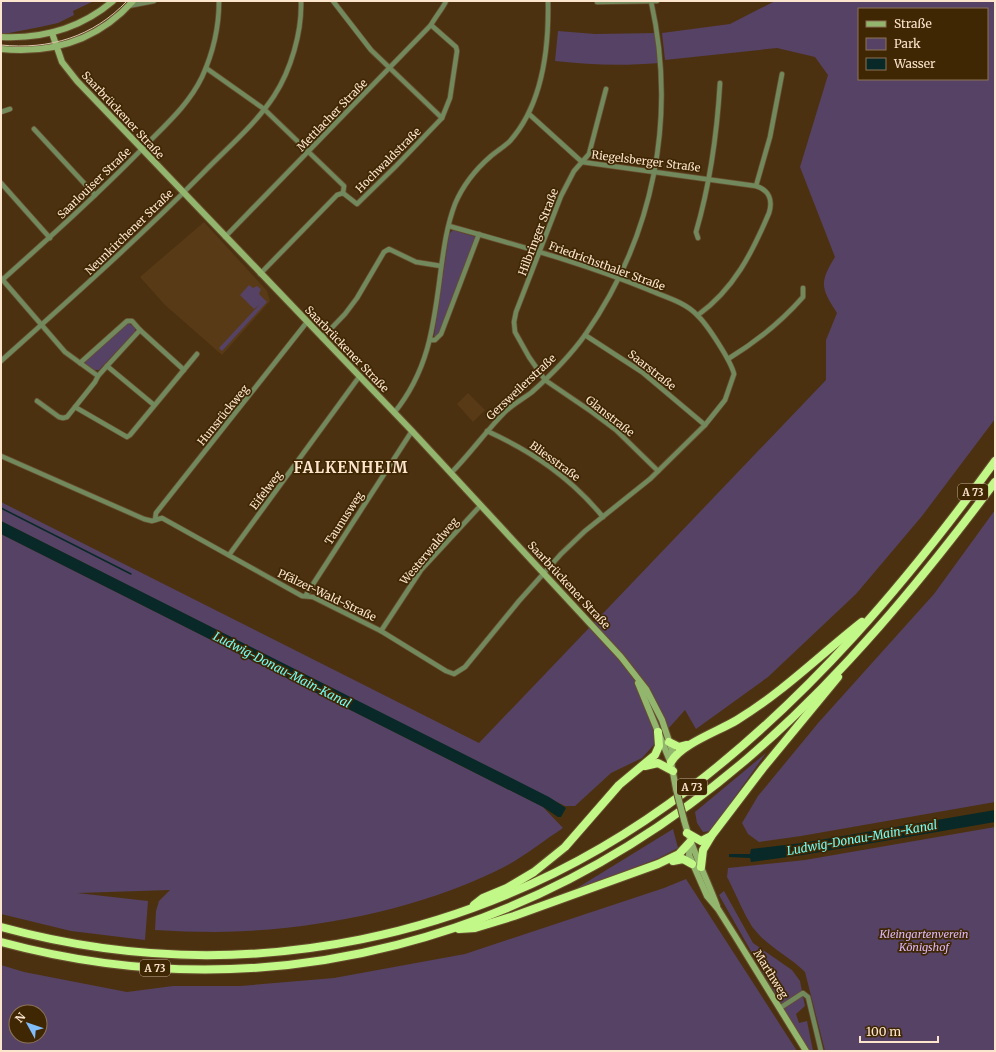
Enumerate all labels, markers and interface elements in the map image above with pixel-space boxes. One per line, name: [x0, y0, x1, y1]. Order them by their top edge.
legend: [858, 8, 988, 80]
text: Straße: [894, 16, 932, 31]
text: Park: [894, 36, 921, 51]
text: Wasser: [893, 56, 936, 71]
street label: Saarbrückener Straße: [79, 68, 167, 162]
street label: Mettlacher Straße: [294, 76, 370, 154]
street label: Hochwaldstraße: [352, 124, 424, 196]
street label: Saarlouiser Straße: [54, 144, 134, 222]
street label: Riegelsberger Straße: [591, 147, 702, 175]
street label: Neunkirchener Straße: [82, 186, 176, 278]
street label: Hilbringer Straße: [515, 186, 561, 278]
street label: Friedrichsthaler Straße: [547, 238, 667, 294]
street label: Saarbrückener Straße: [302, 303, 392, 395]
street label: Saarstraße: [625, 347, 679, 393]
street label: Gersweilerstraße: [483, 351, 559, 423]
street label: Hunsrückweg: [194, 382, 252, 448]
street label: Glanstraße: [583, 393, 637, 440]
street label: Bliesstraße: [527, 438, 583, 484]
district label: FALKENHEIM: [294, 458, 408, 477]
street label: Eifelweg: [247, 467, 285, 512]
road number: A 73: [958, 484, 988, 500]
street label: Taunusweg: [322, 488, 367, 547]
street label: Westerwaldweg: [396, 514, 461, 588]
street label: Saarbrückener Straße: [525, 538, 613, 632]
street label: Pfälzer-Wald-Straße: [275, 566, 379, 624]
water label: Ludwig-Donau-Main-Kanal: [211, 628, 354, 711]
road number: A 73: [677, 779, 707, 795]
water label: Ludwig-Donau-Main-Kanal: [786, 817, 939, 858]
park label: Kleingartenverein Königshof: [878, 927, 969, 954]
street label: Marthweg: [751, 947, 792, 1001]
road number: A 73: [140, 960, 170, 976]
north arrow: [8, 1004, 48, 1044]
text: N: [12, 1010, 29, 1025]
scale bar: [860, 1018, 938, 1044]
text: 100 m: [866, 1024, 901, 1039]

